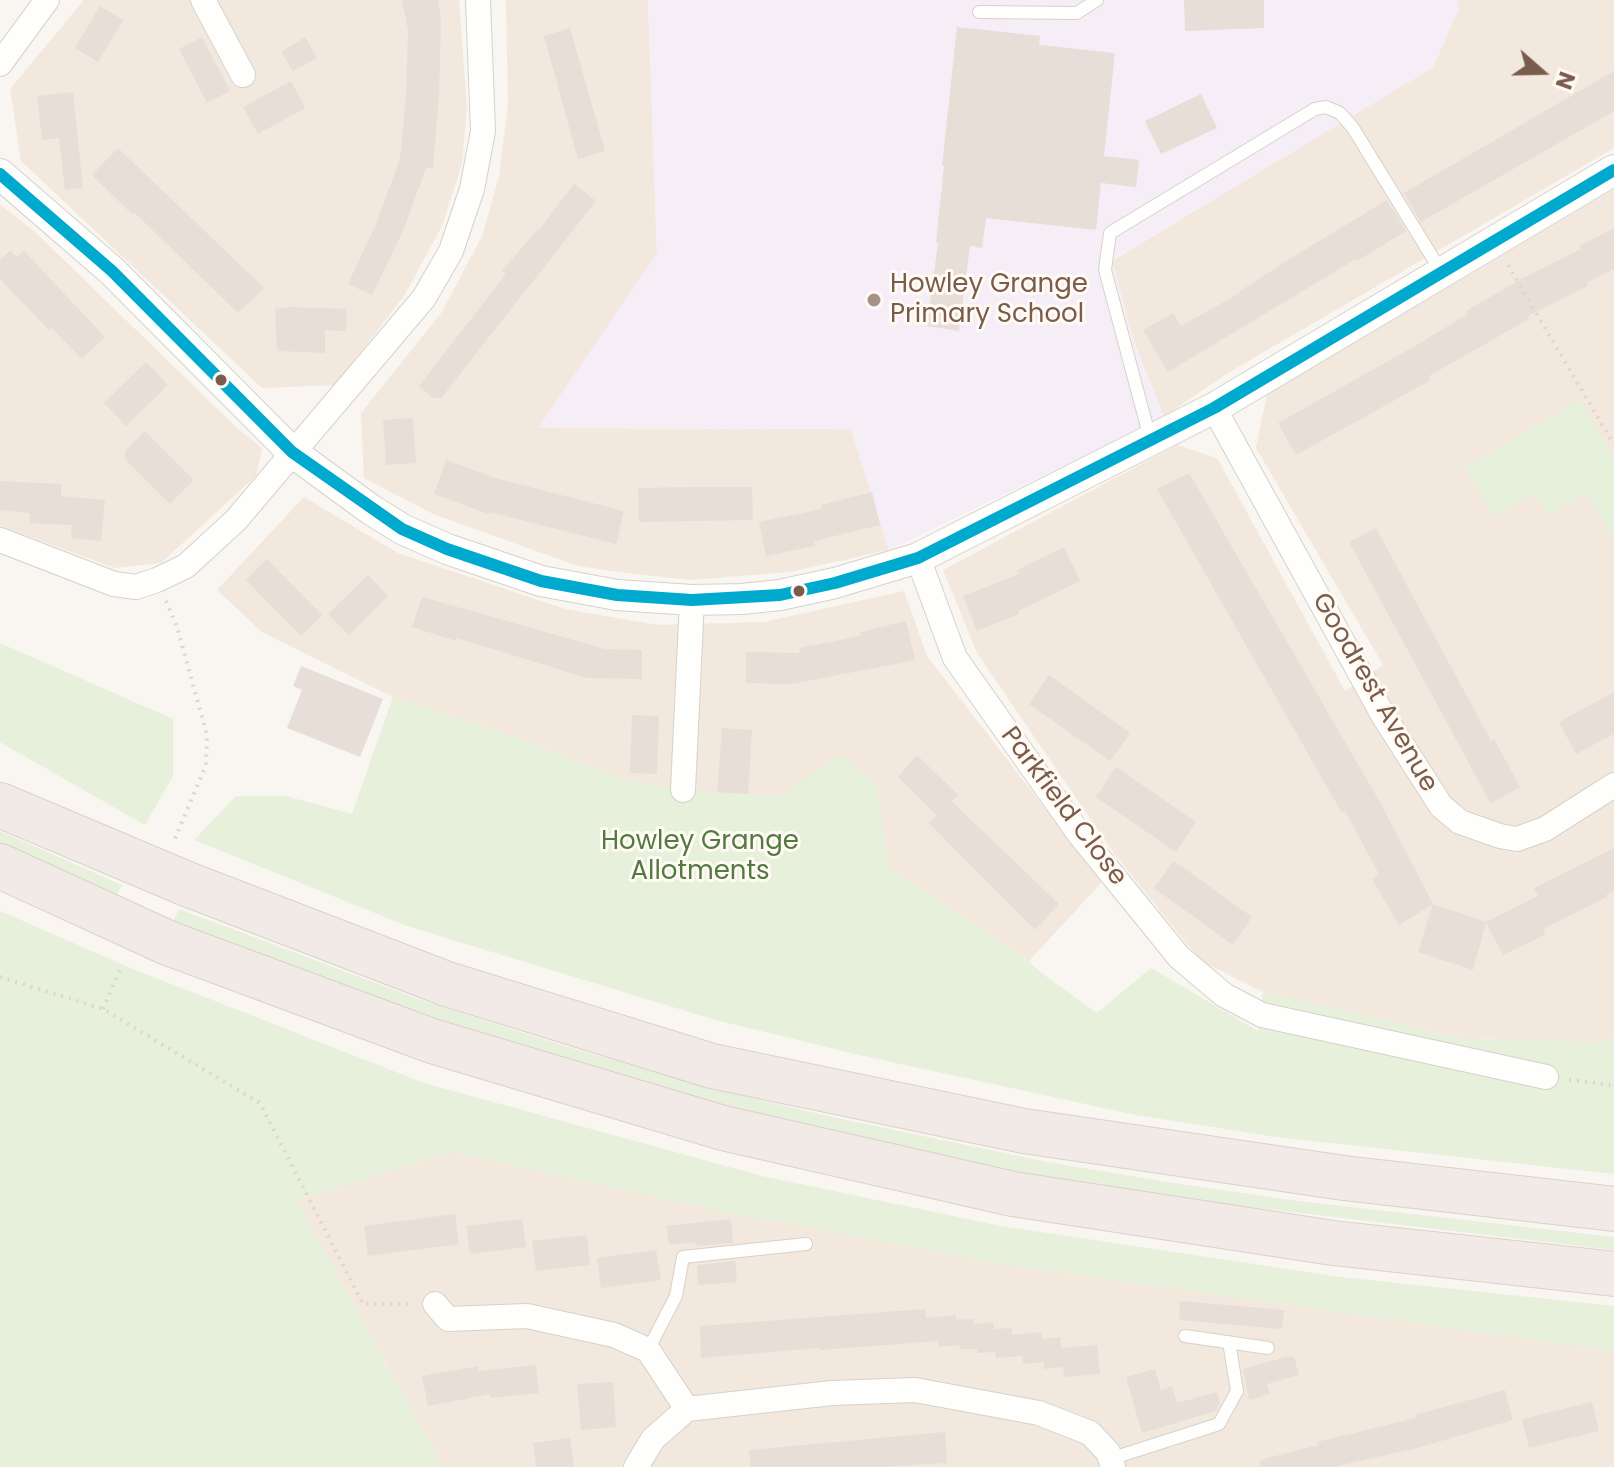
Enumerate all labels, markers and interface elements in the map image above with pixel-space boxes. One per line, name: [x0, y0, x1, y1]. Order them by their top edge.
north arrow: [1502, 32, 1582, 112]
text: N: [1548, 67, 1582, 93]
place label: Howley Grange Primary School: [890, 269, 1088, 330]
marker: Howley Grange Primary School: [865, 291, 883, 309]
unlabelled marker: [213, 372, 229, 388]
unlabelled marker: [791, 583, 807, 599]
street label: Goodrest Avenue: [1304, 588, 1444, 798]
street label: Parkfield Close: [993, 722, 1133, 892]
park label: Howley Grange Allotments: [601, 826, 799, 888]

